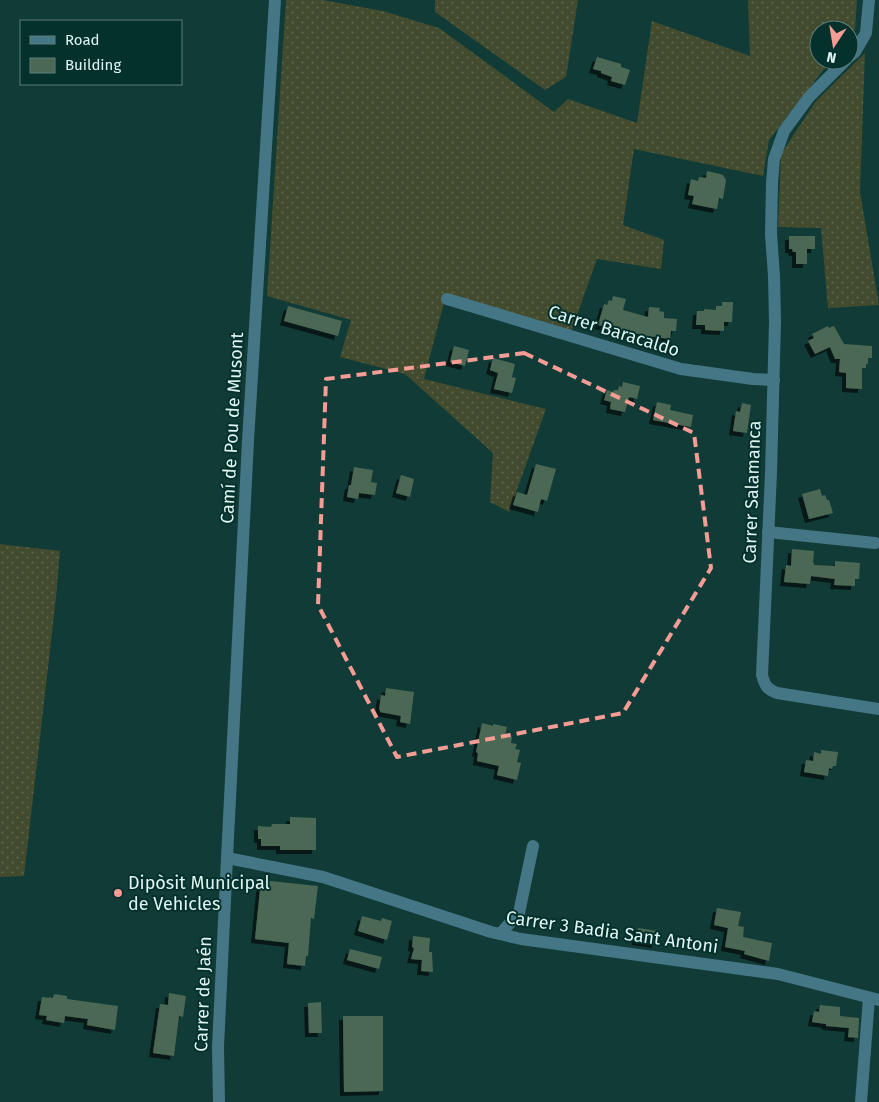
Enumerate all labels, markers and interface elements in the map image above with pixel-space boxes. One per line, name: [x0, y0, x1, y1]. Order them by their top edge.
legend: [20, 20, 182, 85]
north arrow: [809, 20, 859, 70]
text: Road: [65, 31, 100, 49]
text: N: [825, 48, 838, 67]
text: Building: [65, 56, 121, 74]
street label: Carrer Baracaldo: [546, 301, 682, 361]
street label: Camí de Pou de Musont: [216, 331, 248, 524]
street label: Carrer Salamanca: [739, 420, 765, 564]
place label: Dipòsit Municipal de Vehicles: [128, 872, 270, 915]
marker: Dipòsit Municipal de Vehicles: [112, 887, 124, 899]
street label: Carrer 3 Badia Sant Antoni: [504, 906, 720, 958]
street label: Carrer de Jaén: [190, 936, 216, 1052]

